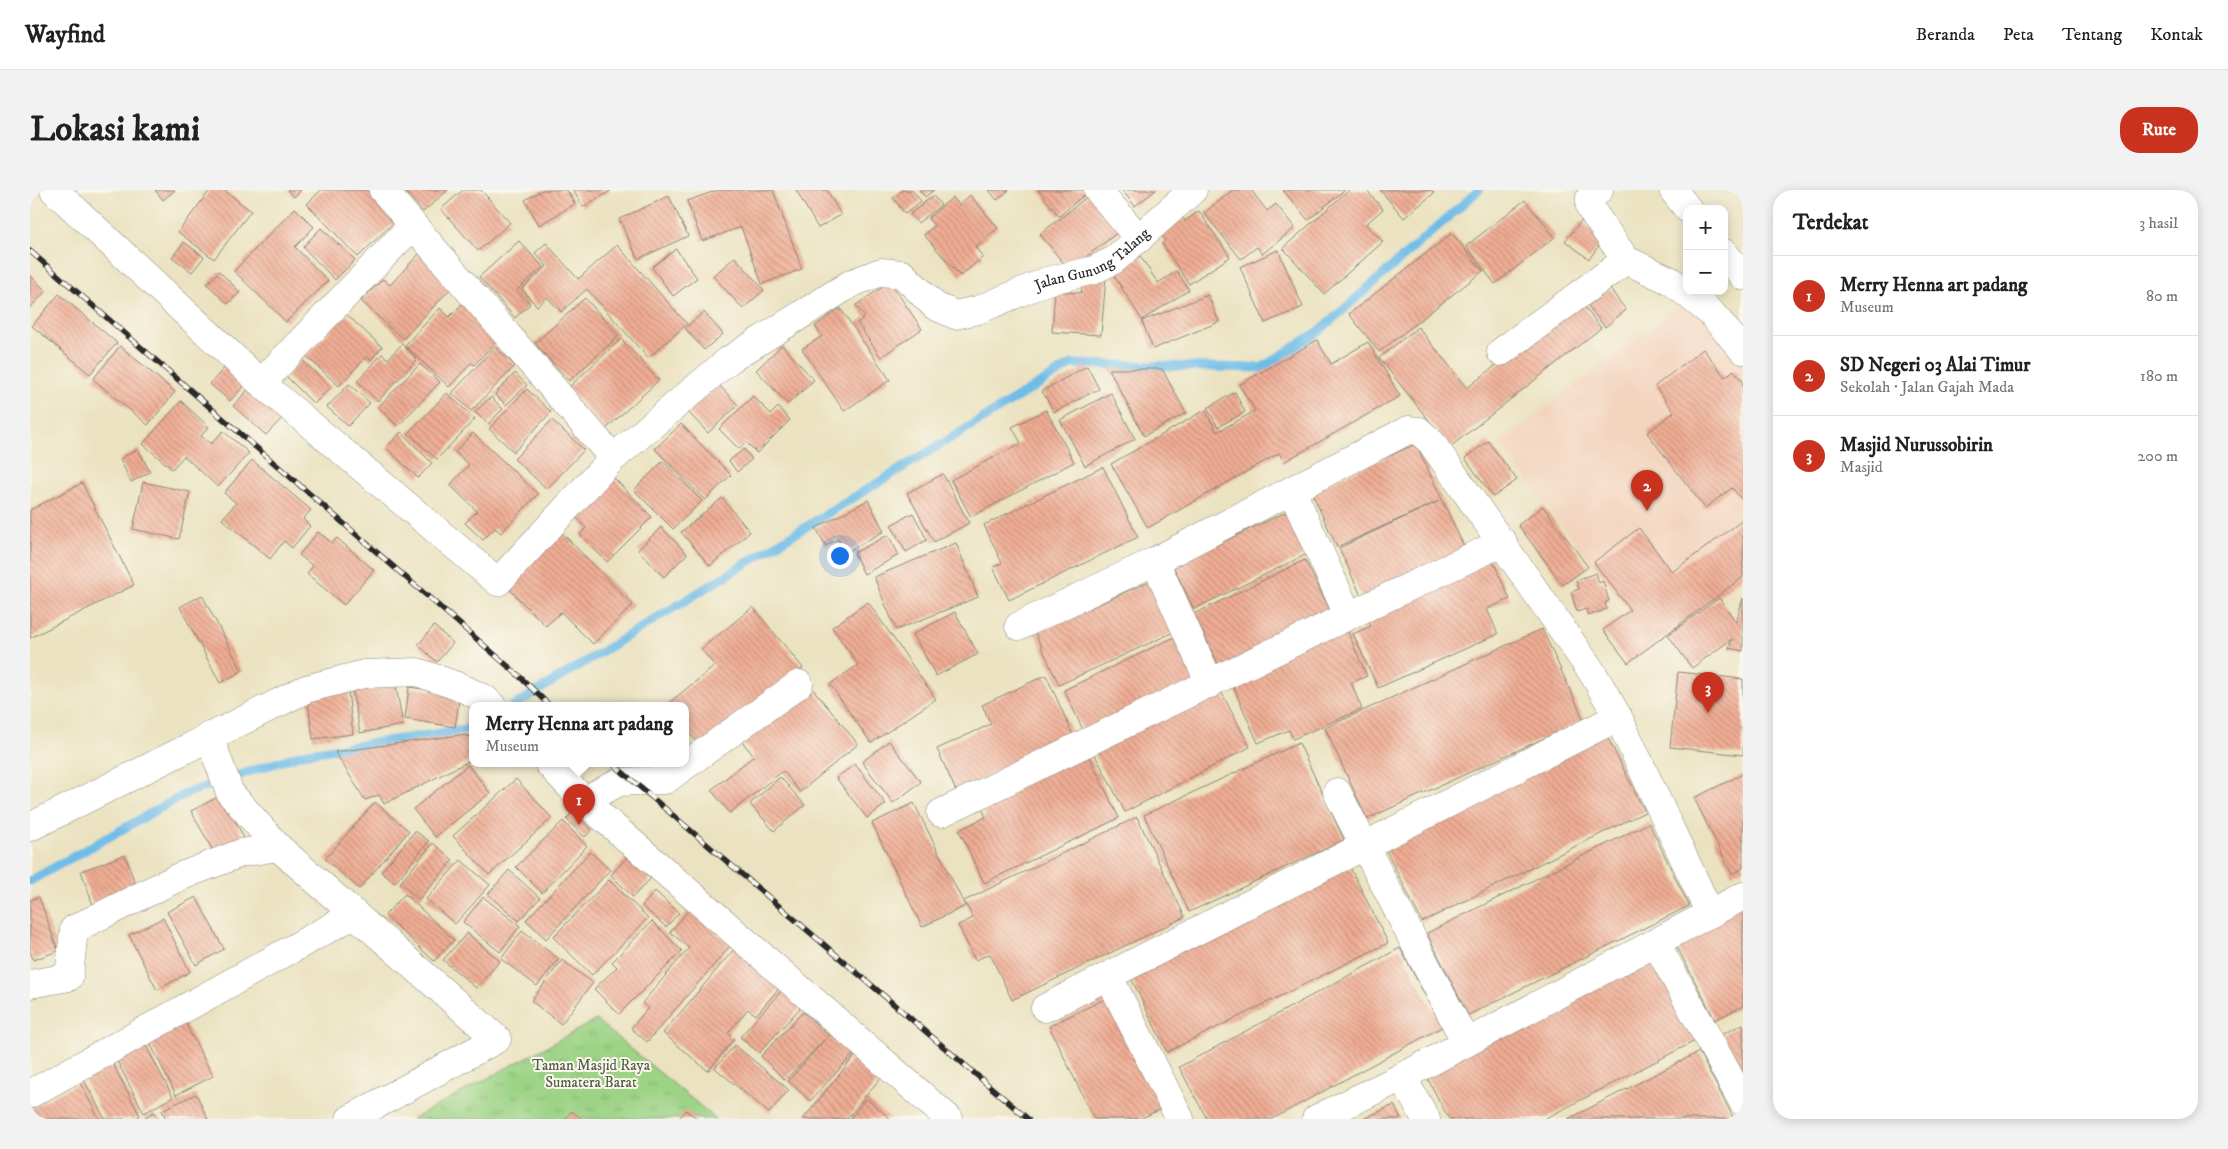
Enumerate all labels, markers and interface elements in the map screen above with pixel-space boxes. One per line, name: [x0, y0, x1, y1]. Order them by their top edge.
text: Wayfind: [25, 20, 105, 50]
text: Beranda: [1916, 24, 1975, 46]
text: Peta: [2003, 24, 2034, 46]
text: Tentang: [2062, 24, 2122, 46]
text: Kontak: [2150, 24, 2203, 46]
button: Rute: [2120, 107, 2198, 153]
text: Lokasi kami: [30, 108, 200, 152]
map controls: [1683, 205, 1728, 295]
button: +: [1683, 205, 1728, 250]
text: Terdekat: [1793, 210, 1868, 236]
text: 3 hasil: [2139, 213, 2178, 233]
street label: Jalan Gunung Talang: [1030, 223, 1154, 296]
button: −: [1683, 250, 1728, 295]
text: Merry Henna art padang: [1840, 274, 2027, 297]
text: 1: [1806, 286, 1812, 306]
text: 80 m: [2146, 286, 2178, 306]
text: Museum: [1840, 297, 1894, 317]
text: SD Negeri 03 Alai Timur: [1840, 354, 2030, 377]
text: 2: [1805, 366, 1813, 386]
text: 180 m: [2140, 366, 2178, 386]
text: Sekolah · Jalan Gajah Mada: [1840, 377, 2014, 397]
text: Masjid Nurussobirin: [1840, 434, 1993, 457]
text: 3: [1806, 446, 1812, 466]
text: 200 m: [2137, 446, 2178, 466]
text: Masjid: [1840, 457, 1883, 477]
pin: 2: [1631, 470, 1663, 511]
your location: [827, 543, 853, 569]
pin: 3: [1692, 672, 1724, 713]
popup: [469, 702, 689, 767]
text: Merry Henna art padang: [485, 713, 673, 736]
text: Museum: [485, 736, 539, 756]
pin: 1: [563, 784, 595, 825]
park label: Taman Masjid Raya Sumatera Barat: [532, 1056, 651, 1092]

